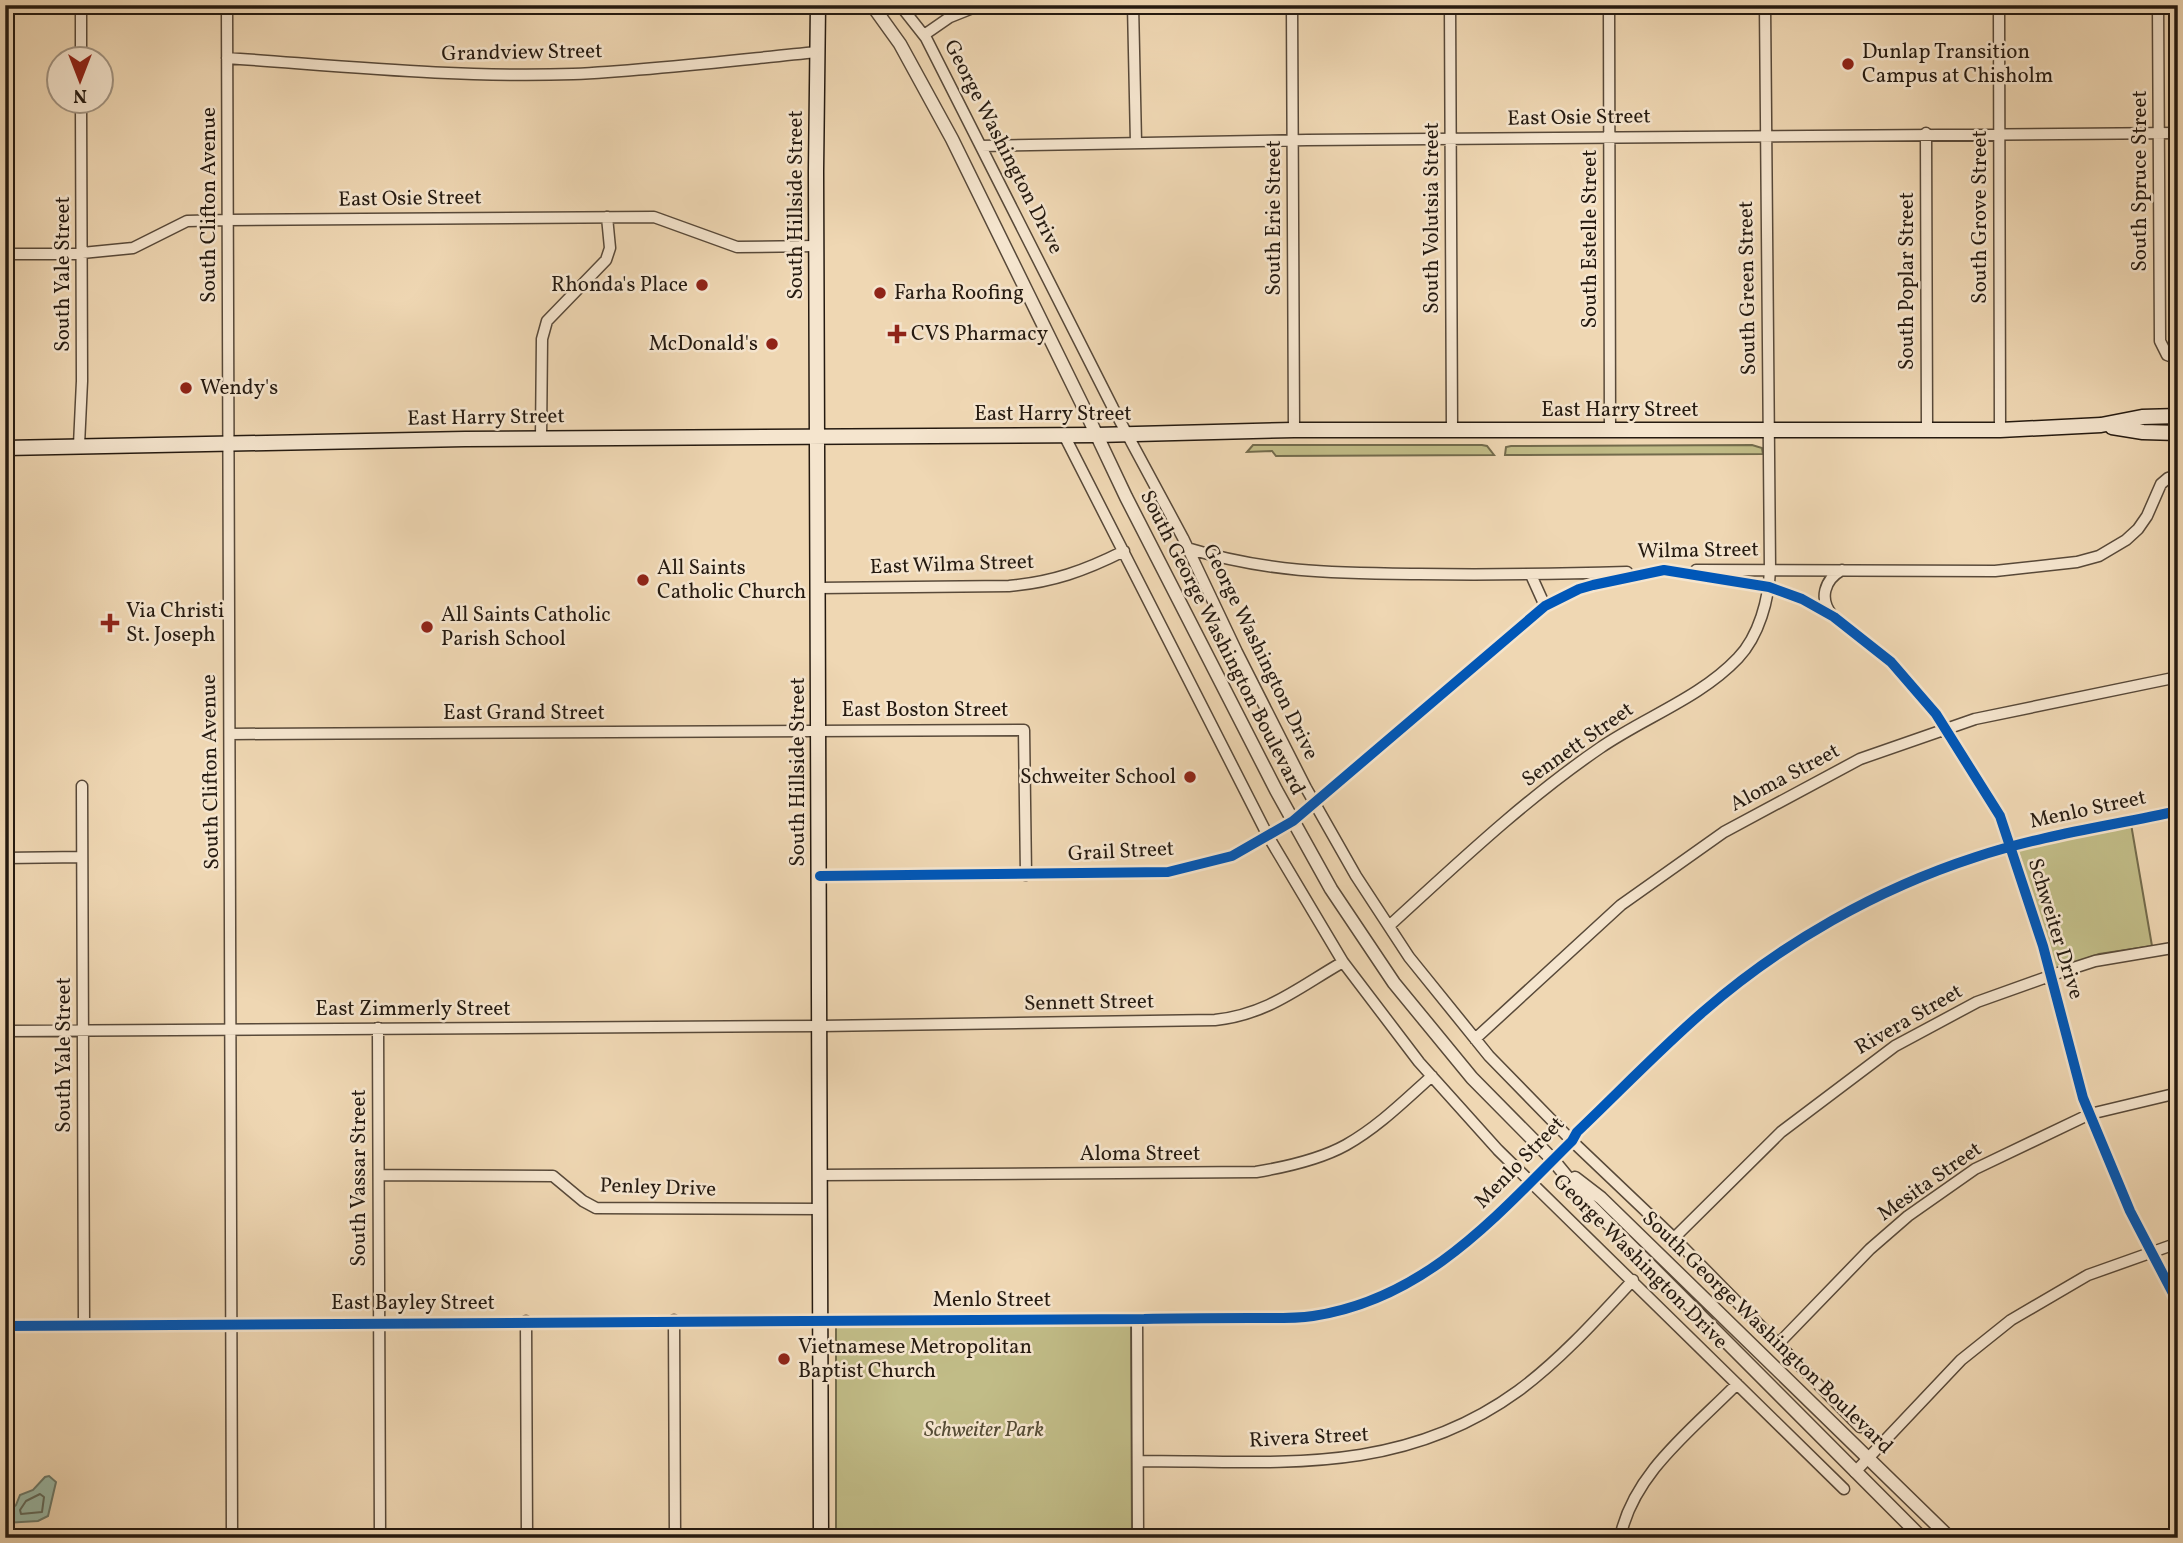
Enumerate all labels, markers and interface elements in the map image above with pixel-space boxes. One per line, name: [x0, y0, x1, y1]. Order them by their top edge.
street label: George Washington Drive: [936, 35, 1070, 259]
street label: Grandview Street: [441, 37, 603, 69]
place label: Dunlap Transition Campus at Chisholm: [1862, 38, 2053, 91]
north arrow: [46, 46, 116, 116]
marker: Dunlap Transition Campus at Chisholm: [1840, 56, 1856, 72]
text: N: [73, 82, 87, 108]
street label: South Spruce Street: [2126, 90, 2155, 272]
street label: East Osie Street: [1507, 102, 1651, 134]
street label: South Clifton Avenue: [195, 107, 224, 303]
street label: South Hillside Street: [782, 110, 811, 300]
street label: South Volutsia Street: [1418, 122, 1447, 314]
street label: South Grove Street: [1966, 130, 1995, 304]
street label: South Erie Street: [1260, 140, 1289, 296]
street label: South Estelle Street: [1576, 149, 1605, 329]
street label: East Osie Street: [338, 183, 482, 215]
street label: South Poplar Street: [1893, 192, 1922, 370]
street label: South Yale Street: [49, 196, 78, 352]
street label: South Green Street: [1732, 200, 1764, 376]
place label: Rhonda's Place: [551, 271, 688, 300]
marker: Rhonda's Place: [694, 277, 710, 293]
place label: Farha Roofing: [894, 279, 1024, 308]
marker: Farha Roofing: [872, 285, 888, 301]
place label: CVS Pharmacy: [911, 320, 1049, 349]
marker: CVS Pharmacy: [889, 326, 905, 342]
place label: McDonald's: [649, 330, 758, 359]
marker: McDonald's: [764, 336, 780, 352]
place label: Wendy's: [200, 374, 278, 403]
marker: Wendy's: [178, 380, 194, 396]
street label: East Harry Street: [1541, 396, 1699, 425]
street label: East Harry Street: [974, 400, 1132, 429]
street label: East Harry Street: [407, 402, 565, 434]
street label: South George Washington Boulevard: [1132, 486, 1312, 800]
street label: Wilma Street: [1637, 535, 1759, 567]
street label: George Washington Drive: [1195, 539, 1325, 765]
street label: East Wilma Street: [869, 548, 1035, 582]
place label: All Saints Catholic Church: [657, 554, 806, 607]
marker: All Saints Catholic Church: [635, 572, 651, 588]
place label: Via Christi St. Joseph: [126, 597, 224, 650]
place label: All Saints Catholic Parish School: [441, 601, 611, 654]
marker: Via Christi St. Joseph: [100, 613, 120, 633]
marker: All Saints Catholic Parish School: [419, 619, 435, 635]
street label: South Clifton Avenue: [195, 674, 227, 870]
street label: South Hillside Street: [784, 677, 813, 867]
street label: East Boston Street: [842, 696, 1009, 725]
street label: Sennett Street: [1516, 696, 1640, 794]
street label: East Grand Street: [443, 699, 605, 728]
street label: Aloma Street: [1725, 737, 1845, 819]
place label: Schweiter School: [1020, 763, 1176, 792]
marker: Schweiter School: [1182, 769, 1198, 785]
street label: Menlo Street: [2027, 784, 2149, 836]
street label: Grail Street: [1067, 835, 1175, 869]
street label: Schweiter Drive: [2020, 855, 2090, 1003]
street label: South Yale Street: [50, 977, 79, 1133]
street label: Rivera Street: [1850, 977, 1968, 1063]
street label: Sennett Street: [1024, 987, 1154, 1019]
street label: East Zimmerly Street: [315, 995, 511, 1024]
street label: South Vassar Street: [345, 1089, 374, 1267]
street label: Menlo Street: [1468, 1110, 1572, 1216]
street label: Mesita Street: [1872, 1135, 1988, 1229]
street label: Aloma Street: [1080, 1140, 1200, 1169]
street label: George Washington Drive: [1546, 1168, 1734, 1356]
street label: Penley Drive: [599, 1171, 717, 1205]
street label: South George Washington Boulevard: [1635, 1205, 1899, 1461]
street label: Menlo Street: [933, 1286, 1051, 1315]
street label: East Bayley Street: [331, 1289, 495, 1318]
place label: Vietnamese Metropolitan Baptist Church: [798, 1333, 1032, 1386]
marker: Vietnamese Metropolitan Baptist Church: [776, 1351, 792, 1367]
park label: Schweiter Park: [924, 1416, 1044, 1445]
street label: Rivera Street: [1248, 1420, 1370, 1456]

